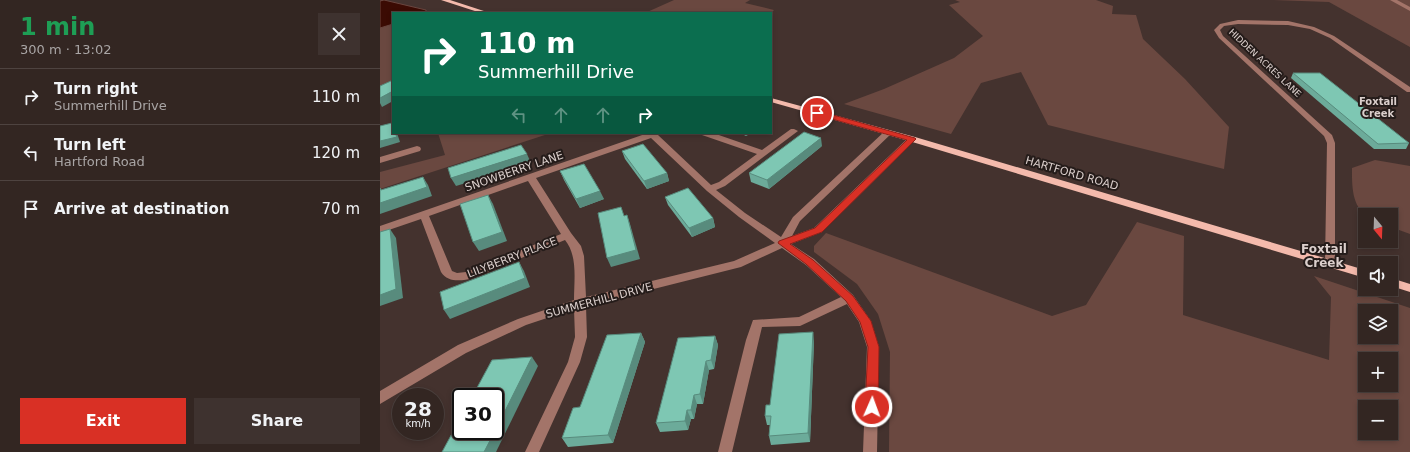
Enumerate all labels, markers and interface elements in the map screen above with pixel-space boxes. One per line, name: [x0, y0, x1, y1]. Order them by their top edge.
text: 1 min: [20, 13, 95, 41]
button: close: [318, 13, 360, 55]
text: 110 m: [478, 27, 575, 60]
street label: HIDDEN ACRES LANE: [1227, 27, 1303, 99]
icon: right: [412, 28, 464, 80]
text: 300 m · 13:02: [20, 42, 111, 57]
text: Summerhill Drive: [478, 61, 634, 82]
text: Turn right: [54, 80, 138, 98]
icon: right: [20, 86, 42, 108]
text: 110 m: [312, 88, 360, 106]
pin: [800, 96, 834, 130]
district label: Foxtail Creek: [1359, 96, 1397, 119]
text: Summerhill Drive: [54, 98, 167, 113]
icon: arrive: [806, 102, 828, 124]
icon: left: [508, 104, 530, 126]
icon: ahead: [550, 104, 572, 126]
icon: ahead: [592, 104, 614, 126]
icon: right: [634, 104, 656, 126]
text: Turn left: [54, 136, 126, 154]
icon: left: [20, 142, 42, 164]
text: 120 m: [312, 144, 360, 162]
street label: SNOWBERRY LANE: [463, 149, 565, 194]
text: Hartford Road: [54, 154, 145, 169]
street label: HARTFORD ROAD: [1024, 154, 1120, 193]
icon: arrive: [20, 198, 42, 220]
text: Arrive at destination: [54, 200, 229, 218]
text: 70 m: [322, 200, 360, 218]
north arrow: [1358, 208, 1398, 248]
map controls: [1358, 208, 1398, 440]
street label: LILYBERRY PLACE: [465, 234, 559, 281]
district label: Foxtail Creek: [1301, 242, 1347, 270]
button: sound: [1358, 256, 1398, 296]
street label: SUMMERHILL DRIVE: [544, 280, 654, 321]
button: layers: [1358, 304, 1398, 344]
button: +: [1358, 352, 1398, 392]
position arrow: [851, 386, 893, 428]
speed limit sign: 30: [452, 388, 504, 440]
text: 28: [404, 397, 432, 421]
button: Exit: [20, 398, 186, 444]
button: Share: [194, 398, 360, 444]
button: −: [1358, 400, 1398, 440]
text: km/h: [405, 418, 431, 429]

